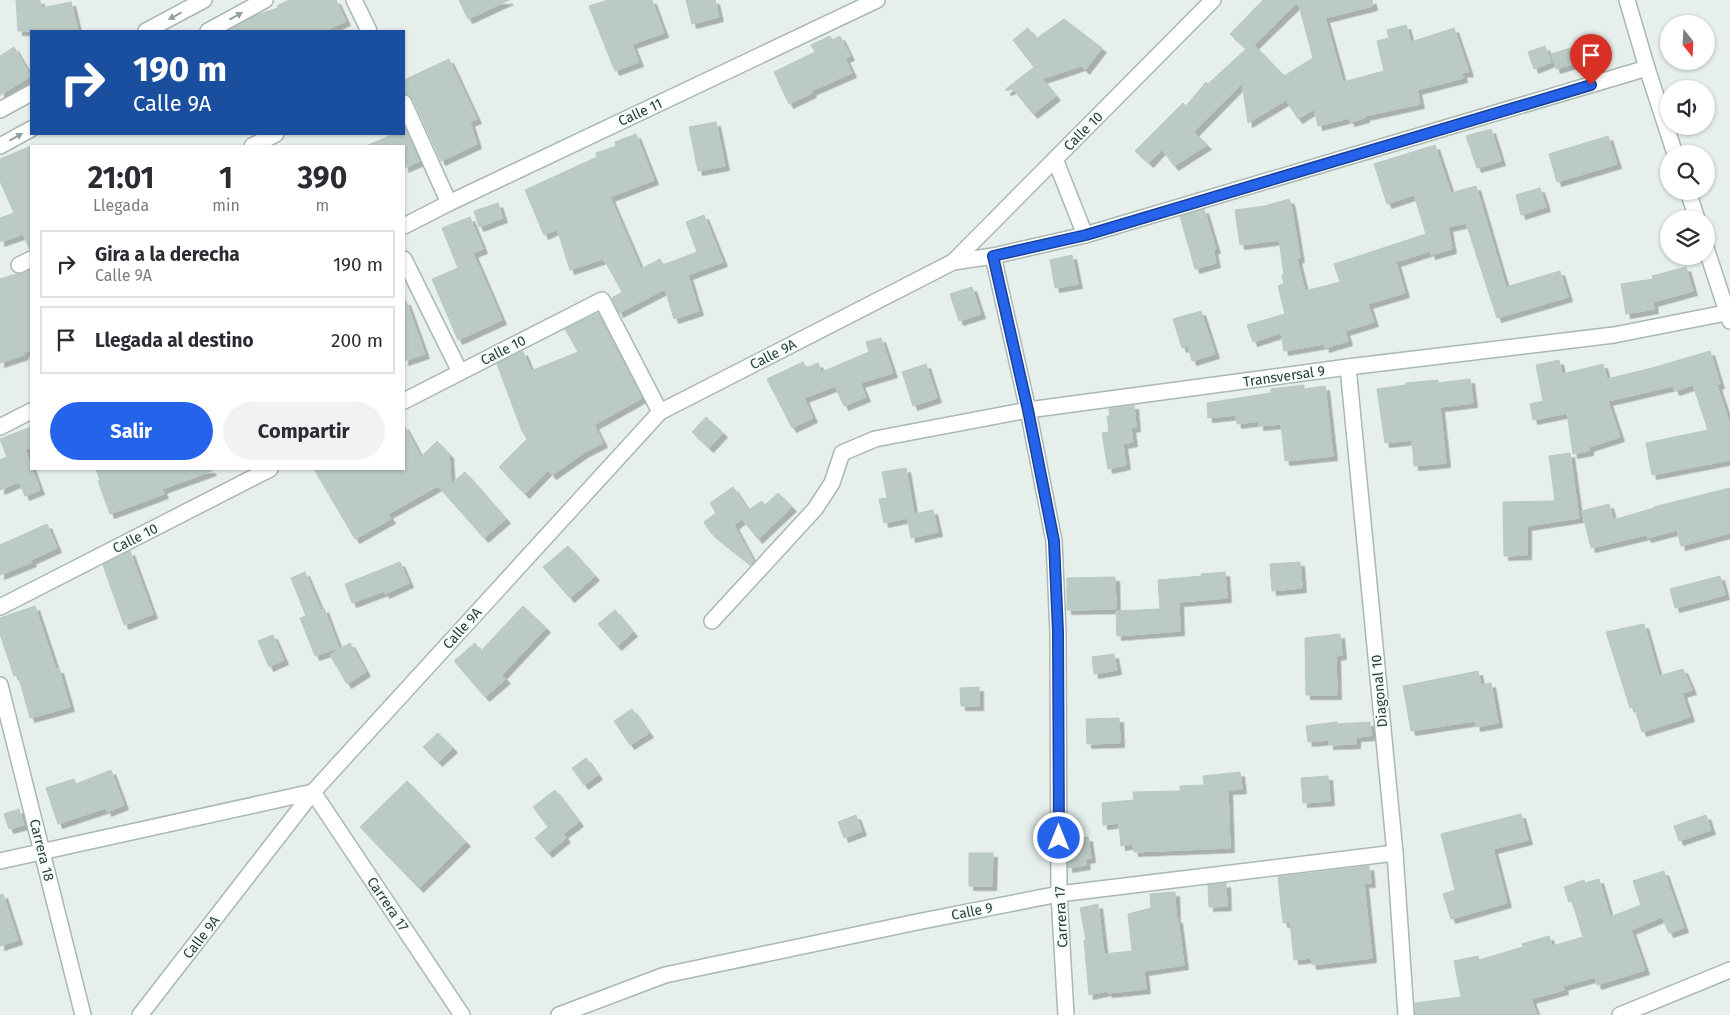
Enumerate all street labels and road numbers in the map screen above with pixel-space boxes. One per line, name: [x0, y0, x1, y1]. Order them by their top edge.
street label: Calle 11: [616, 95, 665, 130]
street label: Calle 10: [1060, 108, 1107, 155]
street label: Calle 10: [478, 332, 529, 369]
street label: Calle 9A: [747, 336, 799, 373]
street label: Transversal 9: [1242, 362, 1326, 391]
street label: Calle 10: [110, 520, 161, 557]
street label: Calle 9A: [439, 604, 485, 653]
street label: Diagonal 10: [1368, 654, 1391, 728]
street label: Carrera 18: [26, 817, 57, 883]
street label: Carrera 17: [363, 874, 412, 935]
street label: Carrera 17: [1051, 886, 1072, 948]
street label: Calle 9: [950, 899, 994, 924]
street label: Calle 9A: [179, 912, 223, 962]

